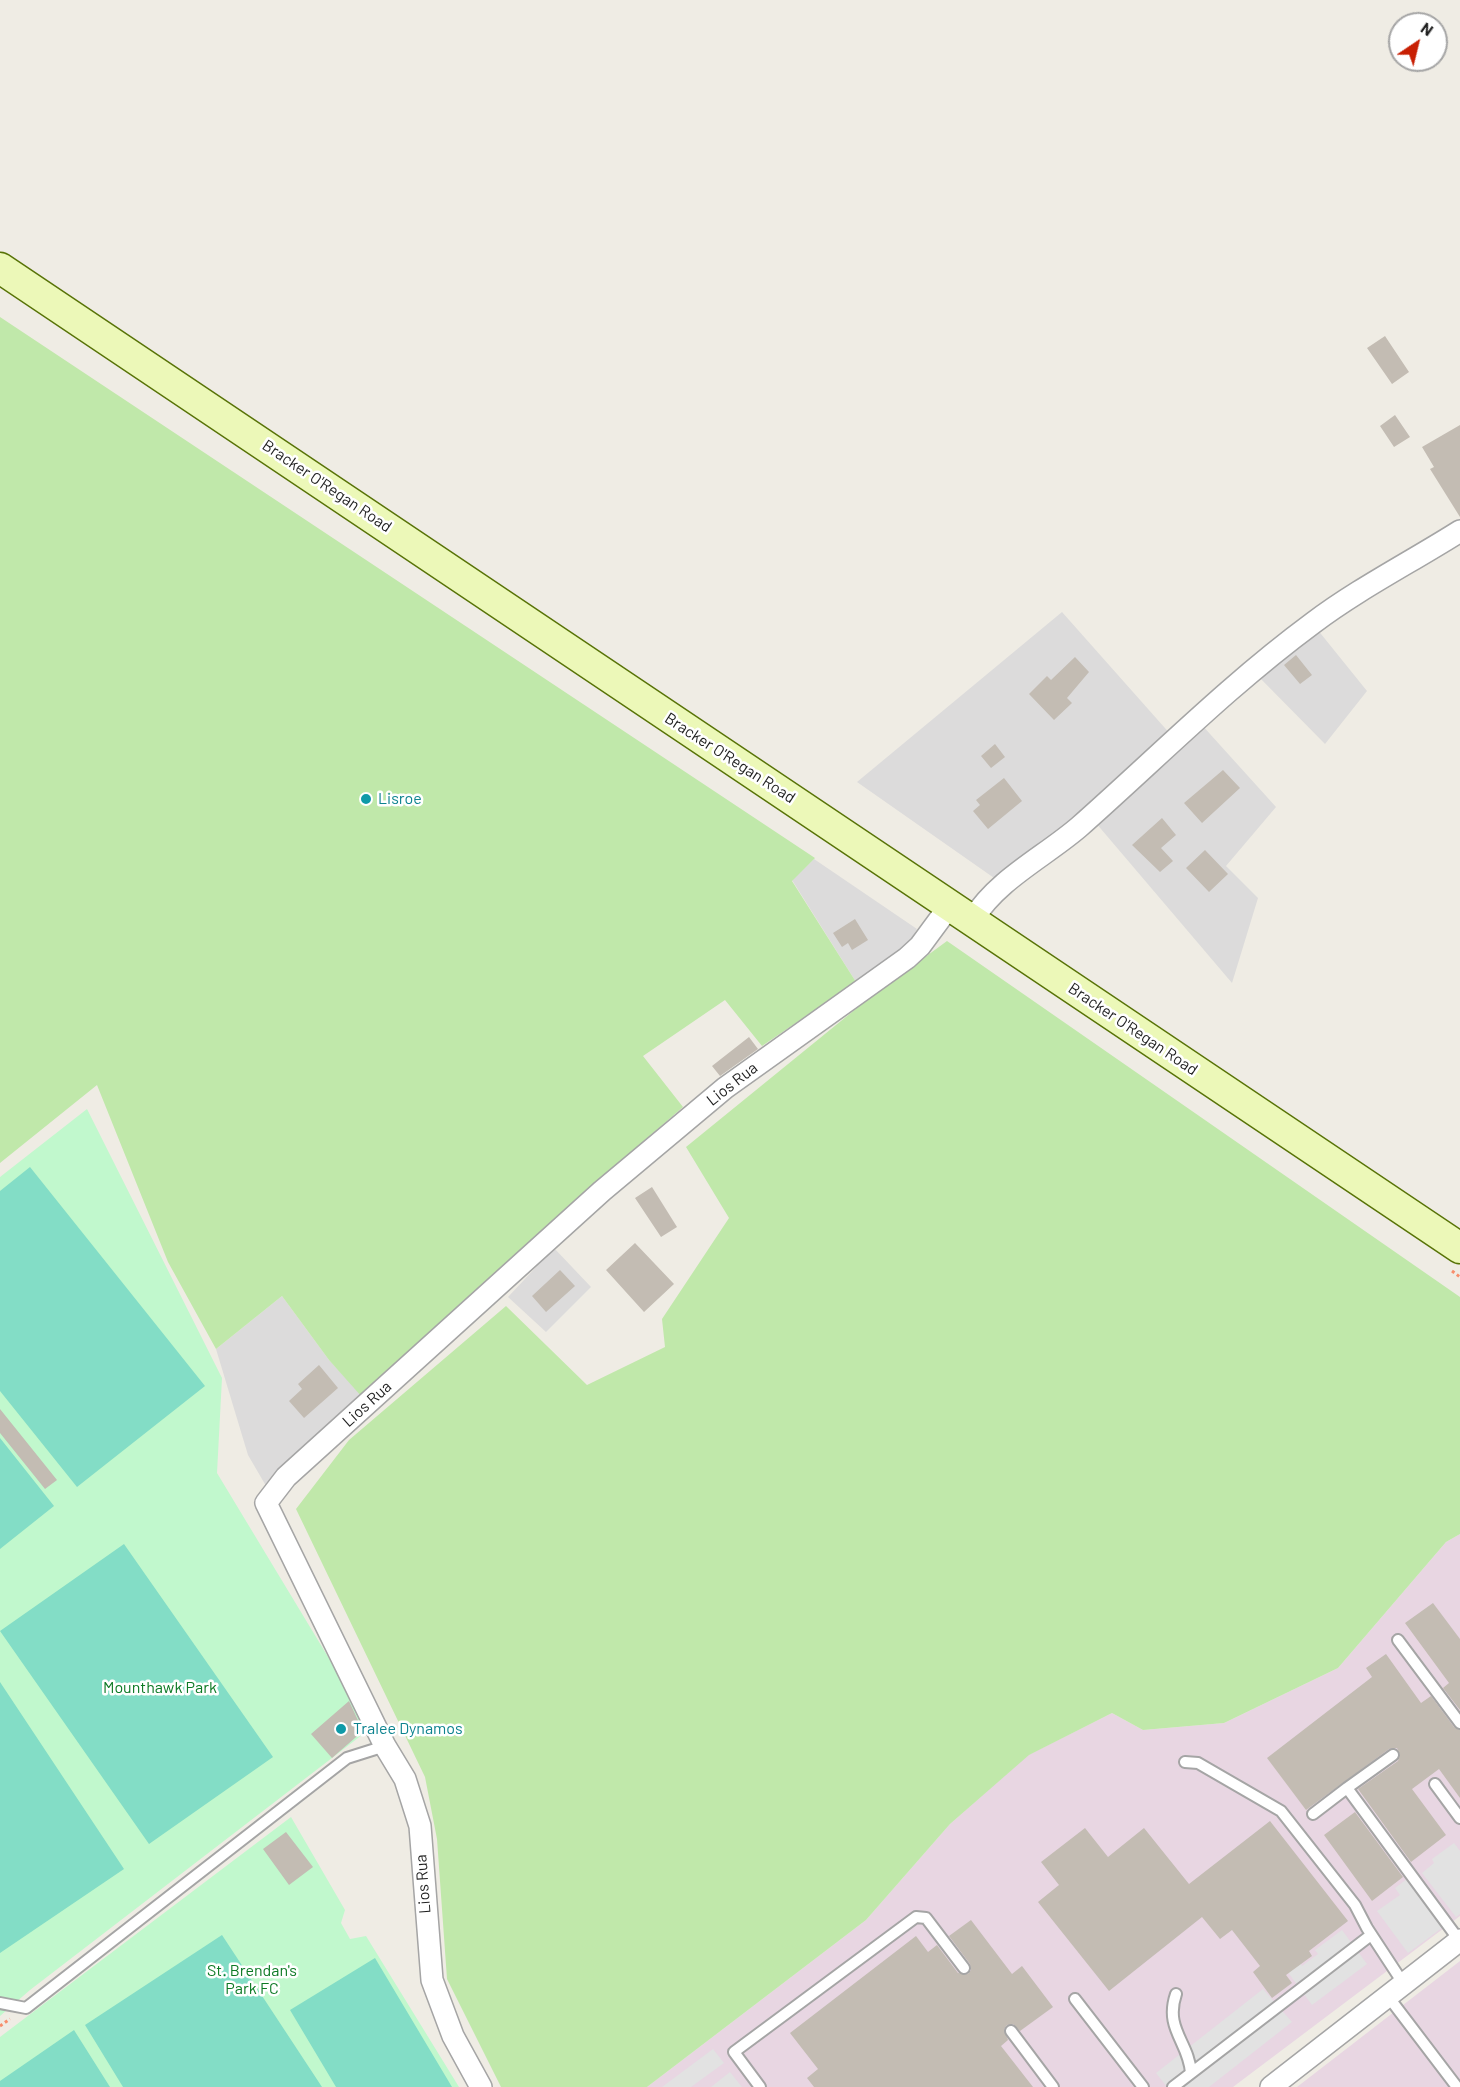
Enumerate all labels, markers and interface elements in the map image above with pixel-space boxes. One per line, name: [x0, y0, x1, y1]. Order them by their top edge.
north arrow: [1388, 12, 1448, 72]
text: N: [1418, 18, 1437, 39]
street label: Bracker O'Regan Road: [259, 436, 395, 536]
street label: Bracker O'Regan Road: [661, 709, 799, 807]
place label: Lisroe: [378, 789, 422, 809]
marker: Lisroe: [359, 792, 373, 806]
street label: Bracker O'Regan Road: [1065, 979, 1201, 1079]
street label: Lios Rua: [703, 1058, 761, 1110]
street label: Lios Rua: [339, 1377, 395, 1431]
park label: Mounthawk Park: [103, 1678, 217, 1698]
place label: Tralee Dynamos: [353, 1719, 463, 1739]
marker: Tralee Dynamos: [334, 1722, 348, 1736]
street label: Lios Rua: [411, 1854, 435, 1914]
park label: St. Brendan's Park FC: [207, 1961, 297, 1999]

